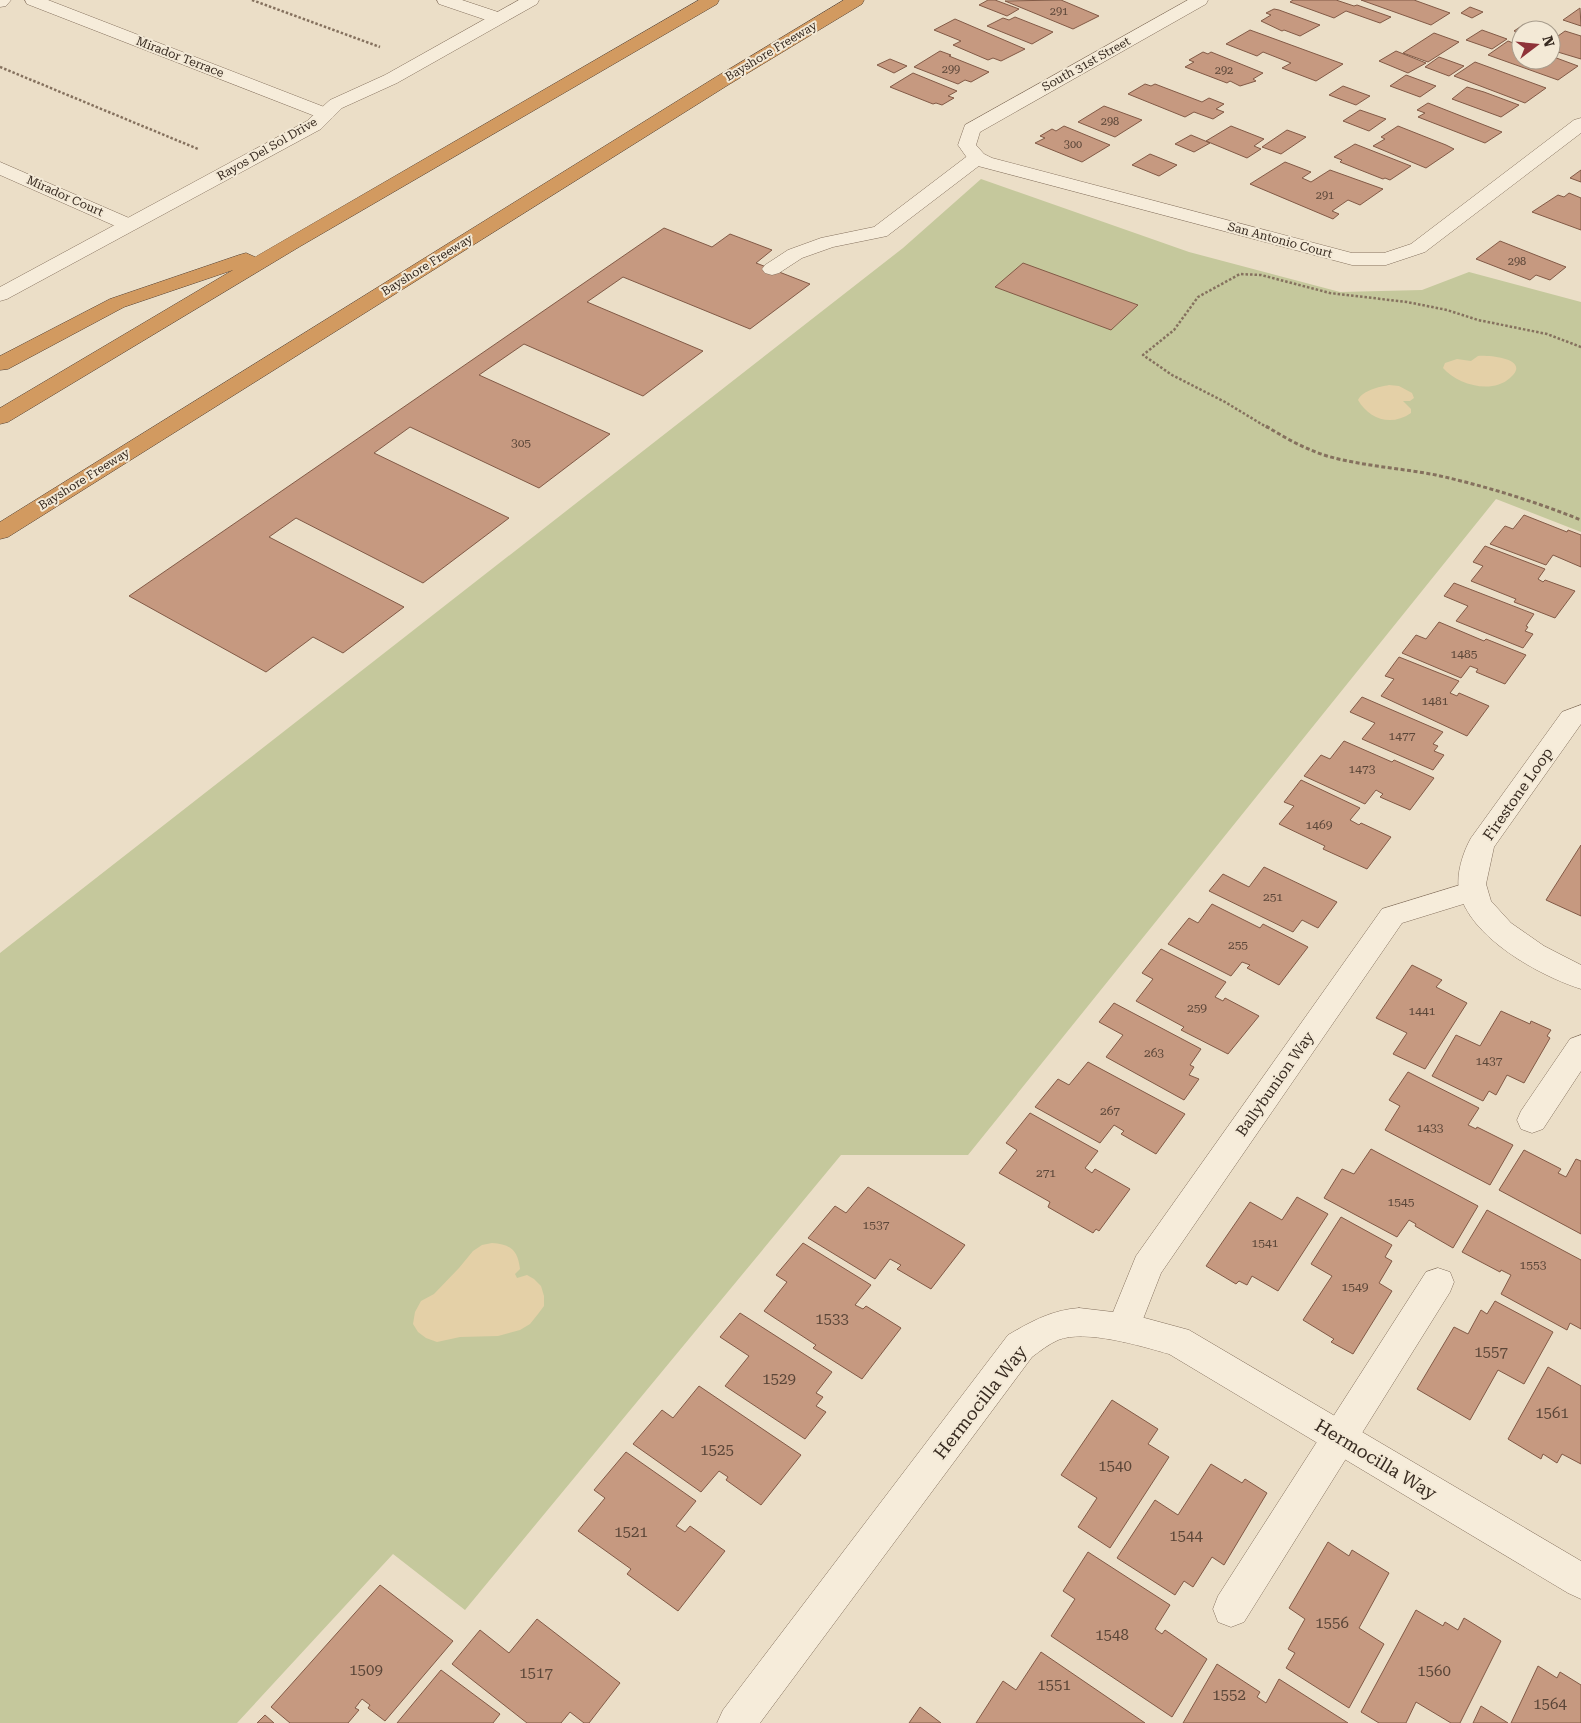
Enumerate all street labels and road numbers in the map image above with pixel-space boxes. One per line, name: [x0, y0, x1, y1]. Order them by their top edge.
street label: Bayshore Freeway: [723, 18, 820, 84]
street label: Mirador Terrace: [134, 34, 226, 80]
street label: South 31st Street: [1039, 34, 1133, 94]
street label: Rayos Del Sol Drive: [215, 114, 320, 183]
street label: Mirador Court: [24, 173, 106, 219]
street label: San Antonio Court: [1226, 219, 1334, 261]
street label: Bayshore Freeway: [379, 231, 476, 299]
street label: Bayshore Freeway: [36, 445, 133, 513]
street label: Firestone Loop: [1479, 744, 1557, 844]
street label: Ballybunion Way: [1232, 1028, 1318, 1140]
street label: Hermocilla Way: [929, 1341, 1031, 1463]
street label: Hermocilla Way: [1311, 1414, 1441, 1504]

